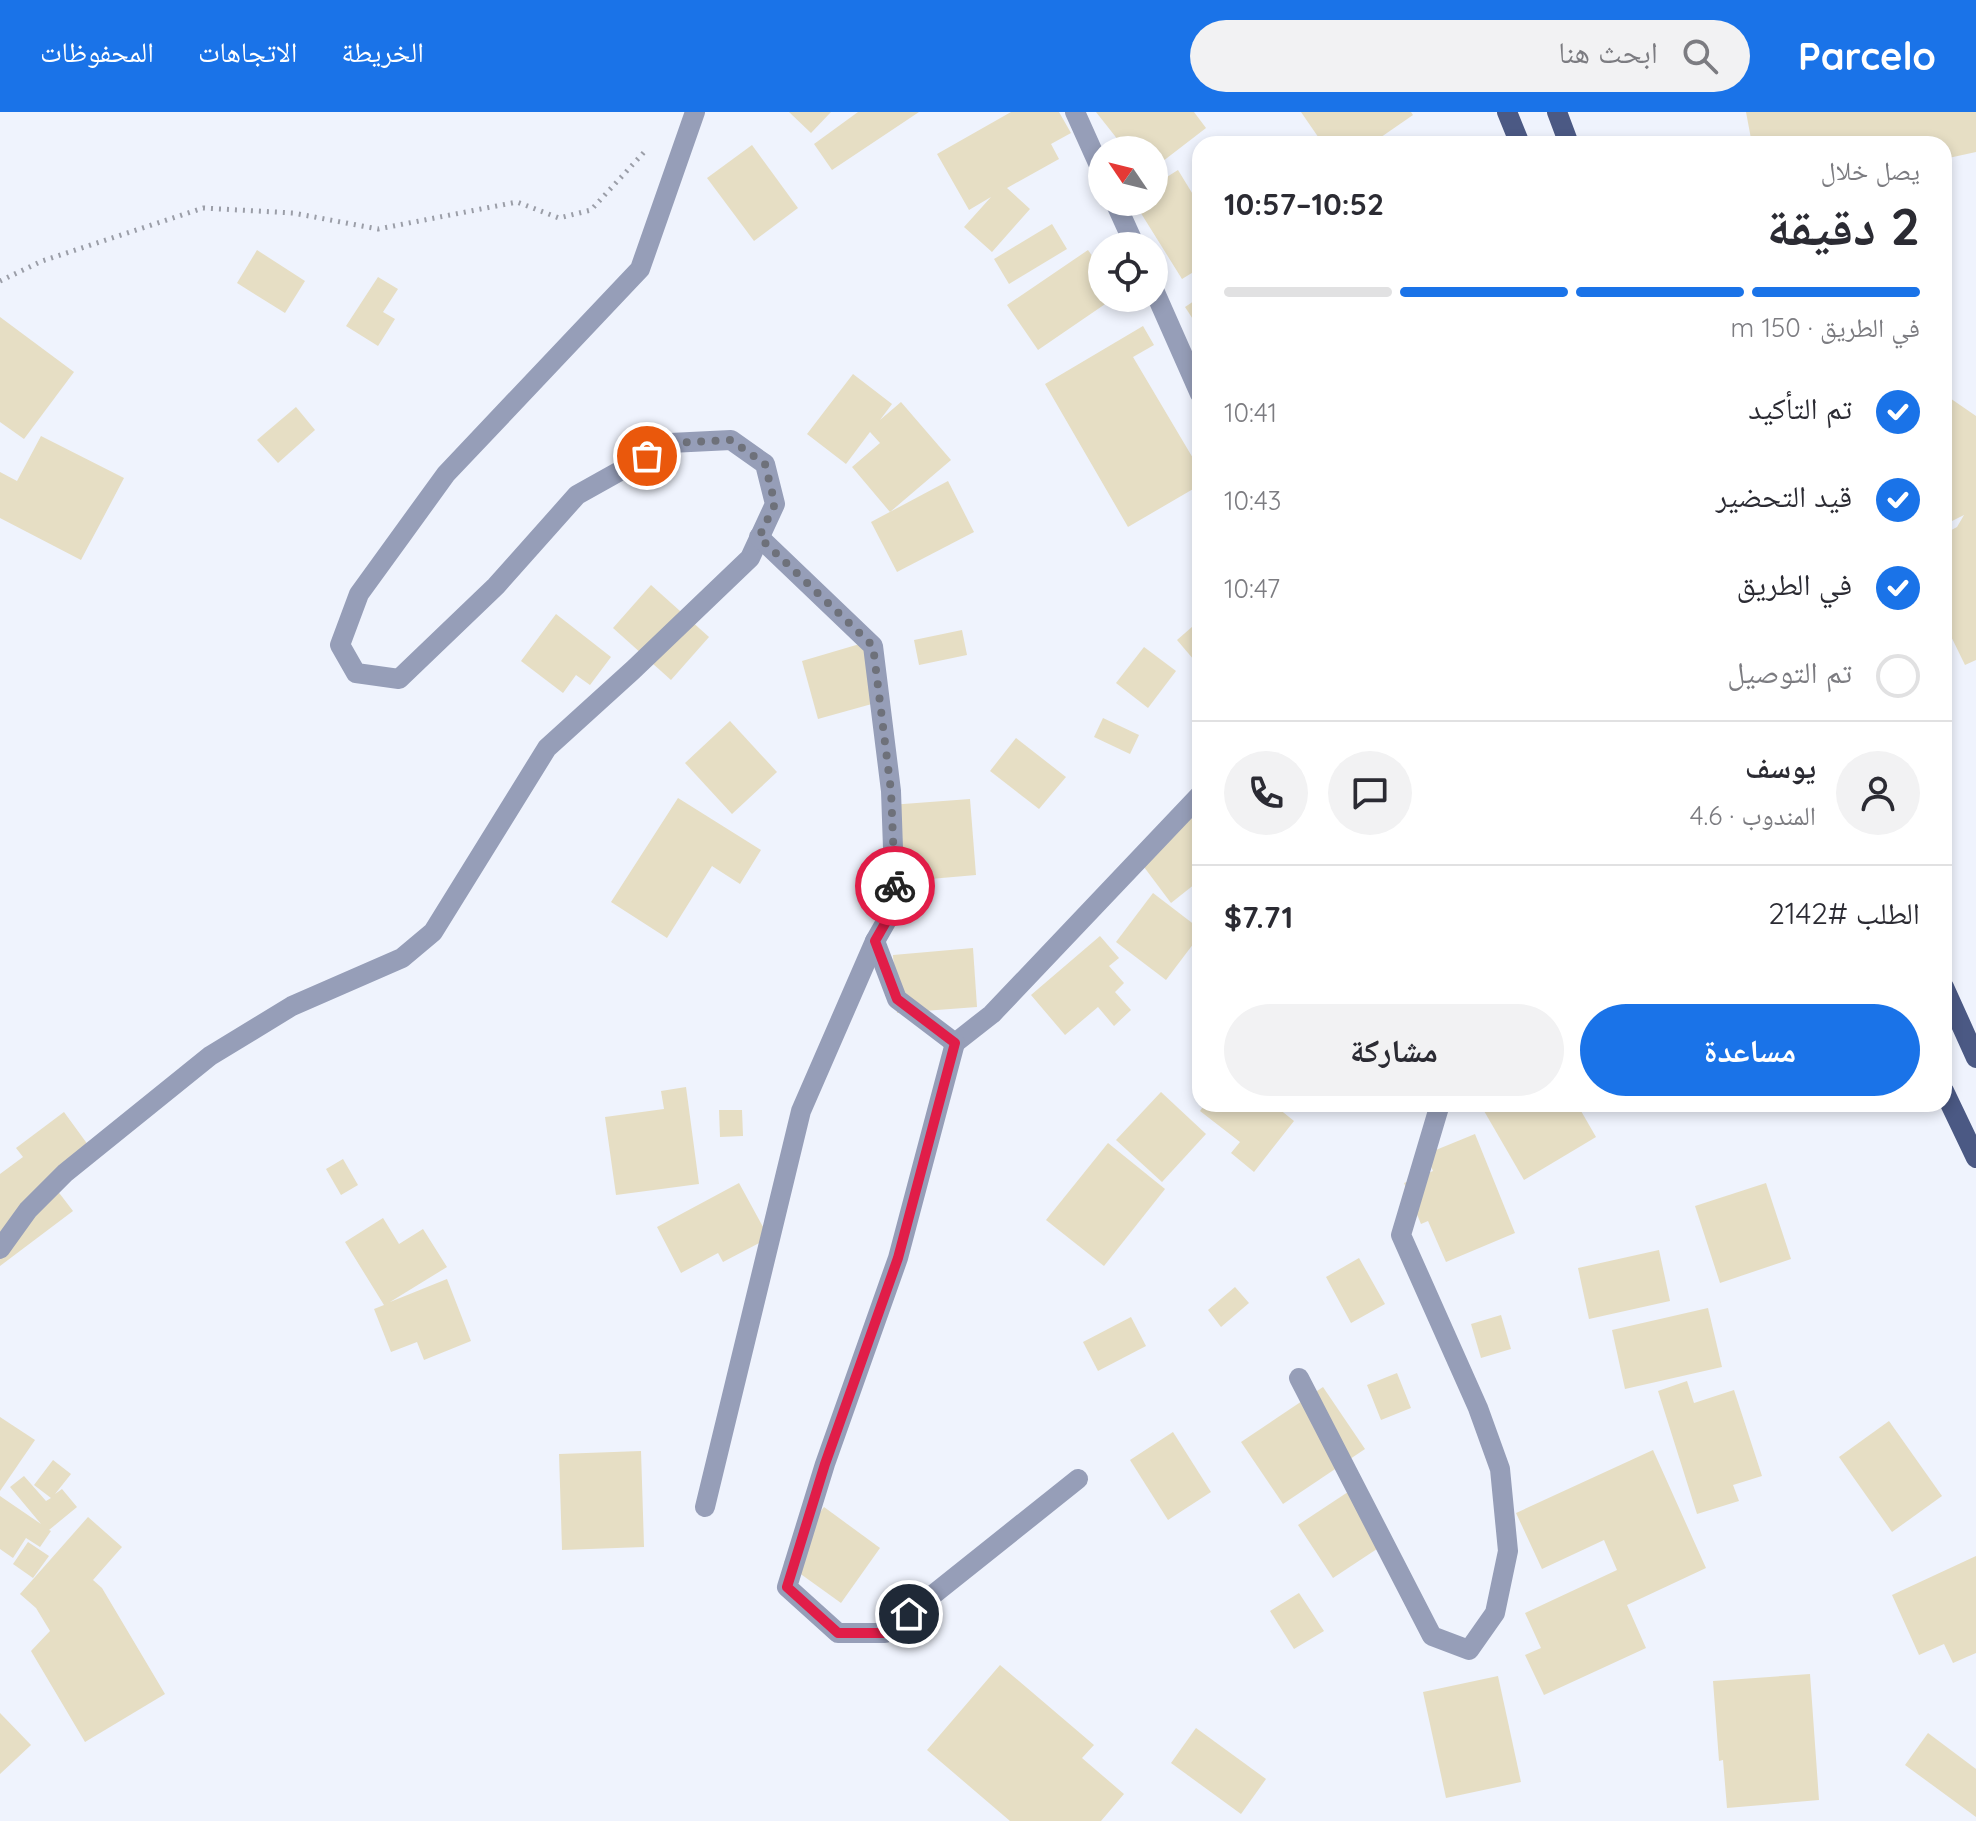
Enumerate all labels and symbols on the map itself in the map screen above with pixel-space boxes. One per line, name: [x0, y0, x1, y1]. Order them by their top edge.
north arrow: [1088, 136, 1168, 216]
pin: [613, 422, 681, 490]
courier: [855, 846, 935, 926]
pin: [875, 1580, 943, 1648]

